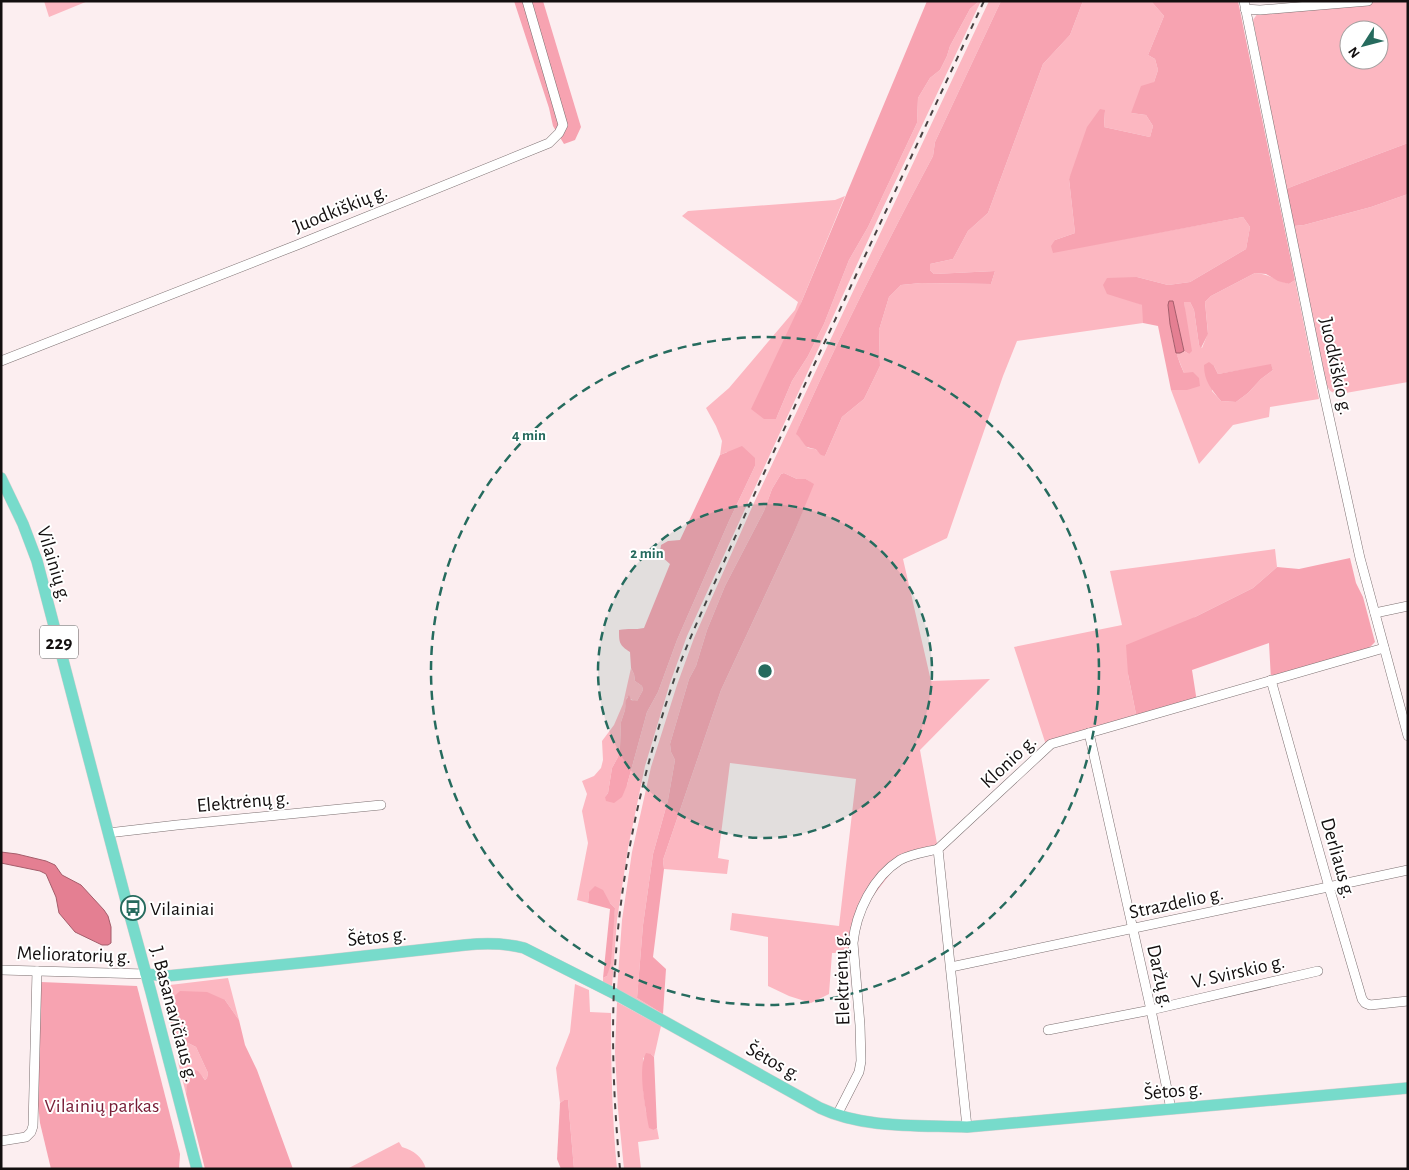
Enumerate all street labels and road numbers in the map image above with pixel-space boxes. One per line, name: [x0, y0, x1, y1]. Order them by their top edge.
street label: Juodkiškių g.: [291, 181, 390, 237]
street label: Juodkiškio g.: [1316, 316, 1356, 417]
street label: Vilainių g.: [33, 524, 75, 605]
road number: 229: [40, 626, 78, 659]
street label: Klonio g.: [977, 731, 1040, 792]
street label: Elektrėnų g.: [196, 788, 290, 816]
street label: Derliaus g.: [1317, 816, 1359, 901]
street label: Strazdelio g.: [1127, 883, 1225, 923]
street label: Šėtos g.: [347, 923, 408, 950]
street label: Elektrėnų g.: [830, 932, 854, 1026]
street label: Melioratorių g.: [16, 943, 131, 967]
street label: Daržų g.: [1143, 943, 1177, 1010]
street label: J. Basanavičiaus g.: [146, 944, 202, 1084]
street label: V. Svirskio g.: [1190, 952, 1287, 992]
street label: Šėtos g.: [743, 1038, 805, 1085]
street label: Šėtos g.: [1143, 1077, 1203, 1104]

